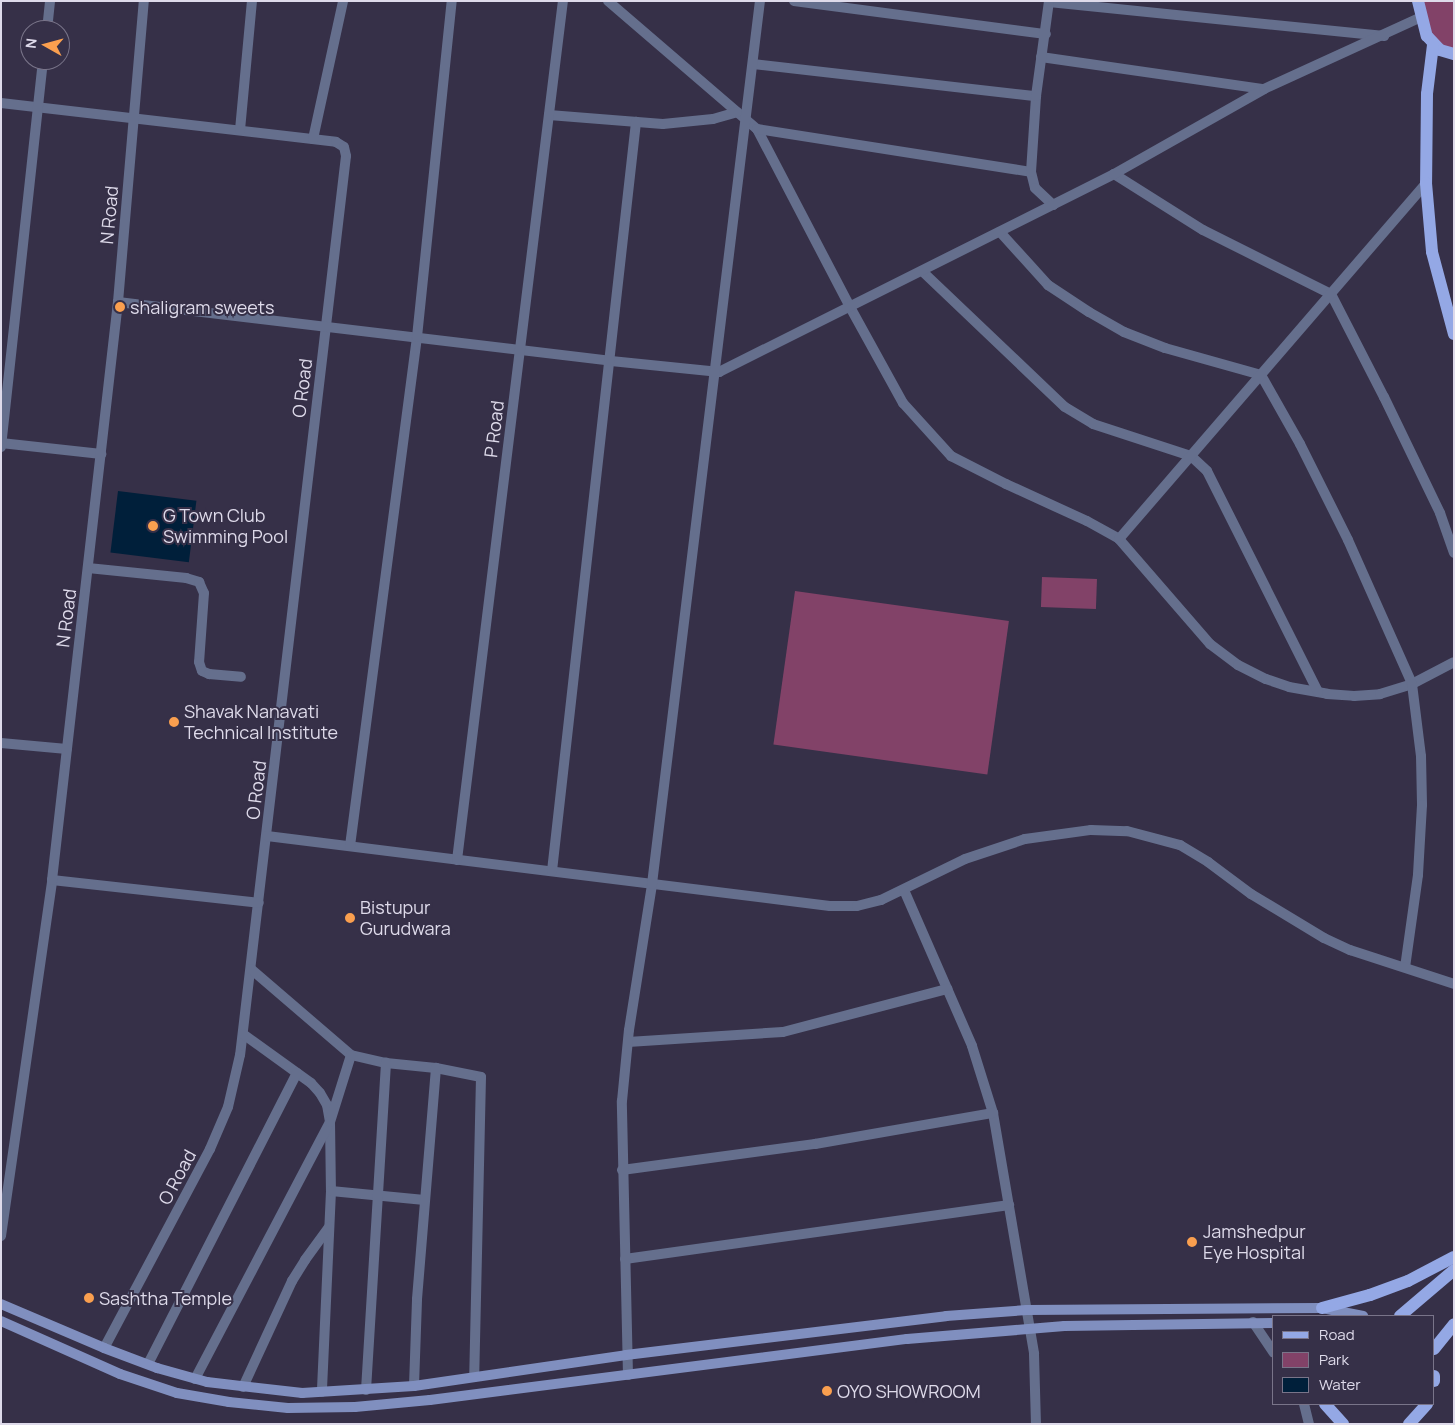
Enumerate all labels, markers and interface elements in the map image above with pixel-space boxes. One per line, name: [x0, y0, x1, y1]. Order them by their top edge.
north arrow: [20, 20, 70, 70]
text: N: [21, 37, 41, 49]
street label: N Road: [96, 185, 122, 245]
place label: shaligram sweets: [130, 296, 274, 318]
marker: shaligram sweets: [114, 301, 126, 313]
street label: O Road: [288, 357, 316, 419]
street label: P Road: [480, 399, 508, 459]
place label: G Town Club Swimming Pool: [163, 505, 288, 548]
marker: G Town Club Swimming Pool: [147, 520, 159, 532]
street label: N Road: [52, 588, 80, 648]
place label: Shavak Nanavati Technical Institute: [184, 701, 338, 744]
marker: Shavak Nanavati Technical Institute: [168, 716, 180, 728]
street label: O Road: [242, 759, 270, 821]
place label: Bistupur Gurudwara: [360, 897, 451, 940]
marker: Bistupur Gurudwara: [344, 912, 356, 924]
street label: O Road: [154, 1146, 200, 1208]
place label: Jamshedpur Eye Hospital: [1203, 1221, 1306, 1264]
marker: Jamshedpur Eye Hospital: [1185, 1235, 1199, 1249]
place label: Sashtha Temple: [99, 1287, 232, 1309]
marker: Sashtha Temple: [83, 1292, 95, 1304]
legend: [1272, 1315, 1435, 1405]
text: Road: [1319, 1324, 1355, 1345]
text: Park: [1319, 1349, 1349, 1370]
text: Water: [1319, 1374, 1361, 1395]
place label: OYO SHOWROOM: [837, 1380, 981, 1402]
marker: OYO SHOWROOM: [821, 1385, 833, 1397]

